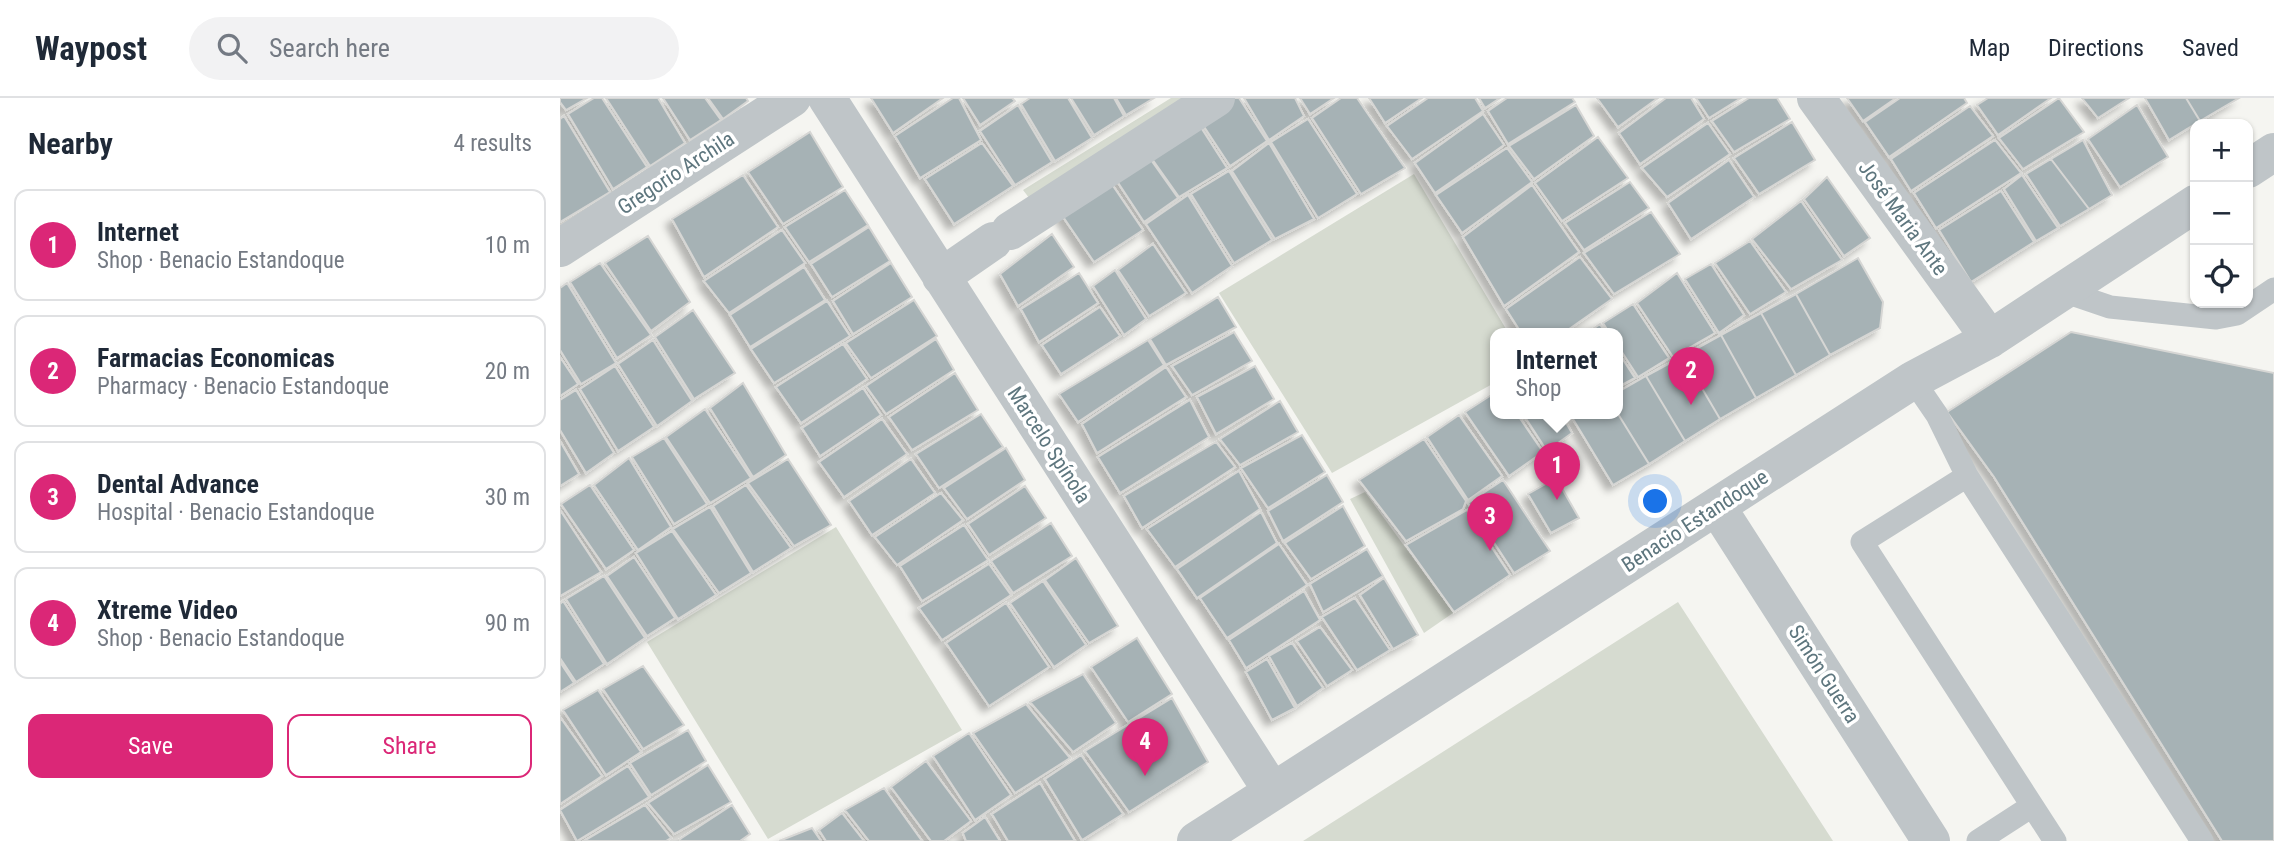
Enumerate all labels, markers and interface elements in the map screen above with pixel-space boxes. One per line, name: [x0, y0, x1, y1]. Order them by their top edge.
search box: [189, 17, 679, 80]
text: Waypost: [35, 29, 147, 68]
icon: search: [213, 29, 251, 67]
text: Search here: [269, 33, 390, 63]
text: Map: [1969, 34, 2010, 62]
text: Directions: [2048, 34, 2144, 62]
text: Saved: [2182, 34, 2239, 62]
map controls: [2190, 119, 2253, 308]
button: +: [2190, 119, 2253, 182]
text: Nearby: [28, 126, 113, 161]
street label: Gregorio Archila: [613, 127, 739, 219]
text: 4 results: [454, 130, 532, 157]
street label: José Maria Ante: [1854, 156, 1953, 280]
button: −: [2190, 182, 2253, 245]
text: Internet: [97, 217, 179, 247]
text: 1: [47, 232, 59, 259]
text: 10 m: [485, 232, 530, 259]
button: locate: [2190, 245, 2253, 308]
text: Shop · Benacio Estandoque: [97, 247, 345, 274]
popup: [1490, 328, 1623, 419]
text: Farmacias Economicas: [97, 343, 335, 373]
text: Internet: [1515, 345, 1598, 375]
pin: 2: [1668, 347, 1714, 405]
text: 2: [47, 358, 59, 385]
text: 20 m: [485, 358, 530, 385]
text: Pharmacy · Benacio Estandoque: [97, 373, 389, 400]
text: Shop: [1515, 375, 1561, 402]
street label: Marcelo Spínola: [1003, 382, 1095, 508]
pin: 1: [1534, 442, 1580, 500]
street label: Benacio Estandoque: [1617, 465, 1773, 577]
text: Dental Advance: [97, 469, 259, 499]
text: 3: [47, 484, 59, 511]
text: 30 m: [485, 484, 530, 511]
your location: [1638, 484, 1672, 518]
pin: 3: [1467, 493, 1513, 551]
text: Hospital · Benacio Estandoque: [97, 499, 375, 526]
text: Xtreme Video: [97, 595, 238, 625]
text: 4: [47, 610, 59, 637]
text: 90 m: [485, 610, 530, 637]
street label: Simón Guerra: [1783, 621, 1865, 727]
text: Shop · Benacio Estandoque: [97, 625, 345, 652]
button: Save: [28, 714, 273, 778]
button: Share: [287, 714, 532, 778]
pin: 4: [1122, 718, 1168, 776]

